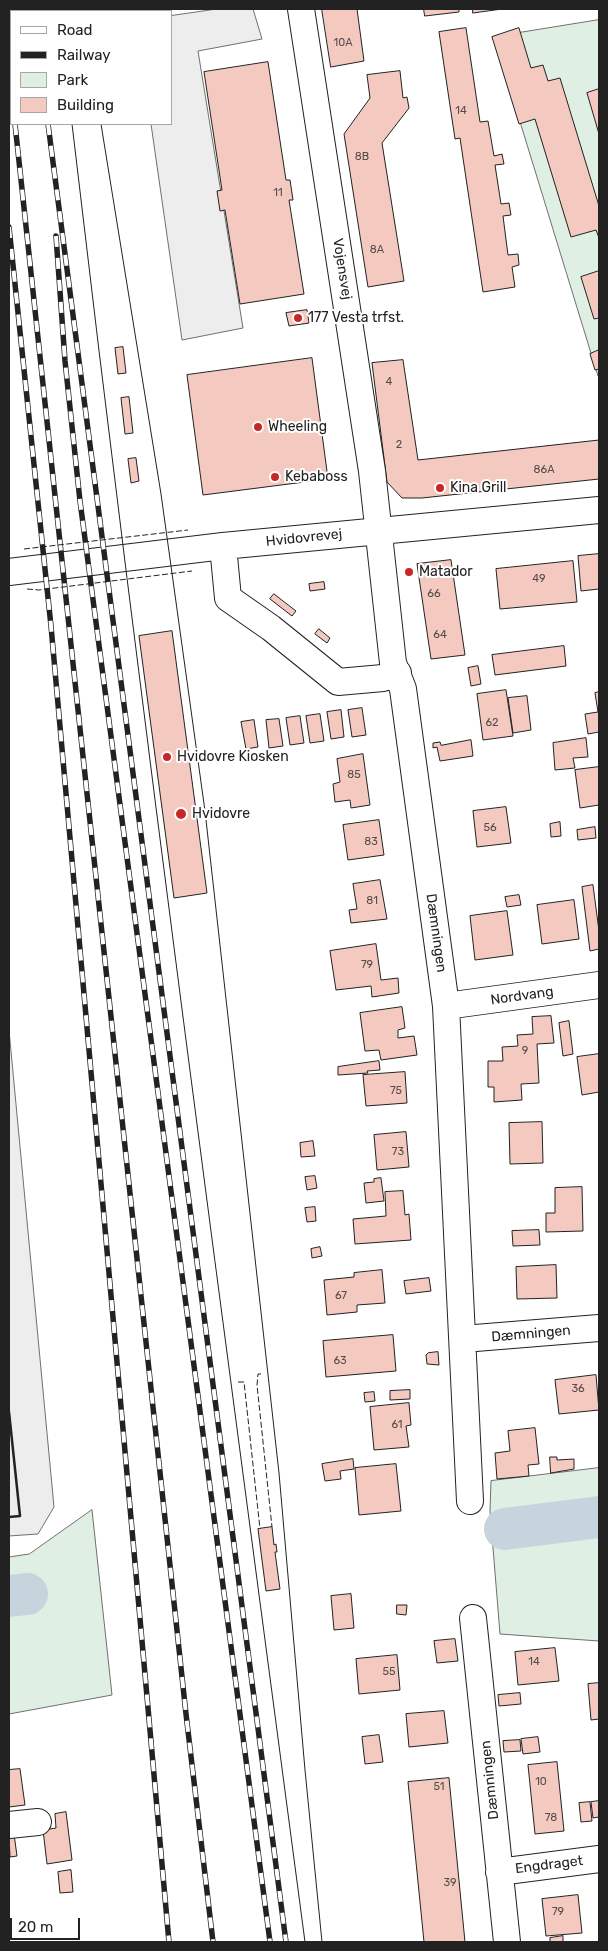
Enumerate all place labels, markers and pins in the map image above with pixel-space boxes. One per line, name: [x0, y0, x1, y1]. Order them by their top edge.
place label: 177 Vesta trfst.: [308, 310, 404, 326]
marker: 177 Vesta trfst.: [292, 312, 304, 324]
place label: Wheeling: [268, 419, 327, 435]
marker: Wheeling: [252, 421, 264, 433]
place label: Kebaboss: [285, 469, 348, 485]
marker: Kebaboss: [269, 471, 281, 483]
place label: Kina Grill: [450, 480, 506, 496]
marker: Kina Grill: [434, 482, 446, 494]
place label: Matador: [419, 564, 473, 580]
marker: Matador: [403, 566, 415, 578]
place label: Hvidovre Kiosken: [177, 749, 289, 765]
marker: Hvidovre Kiosken: [161, 751, 173, 763]
place label: Hvidovre: [192, 806, 250, 822]
marker: Hvidovre: [174, 807, 188, 821]

